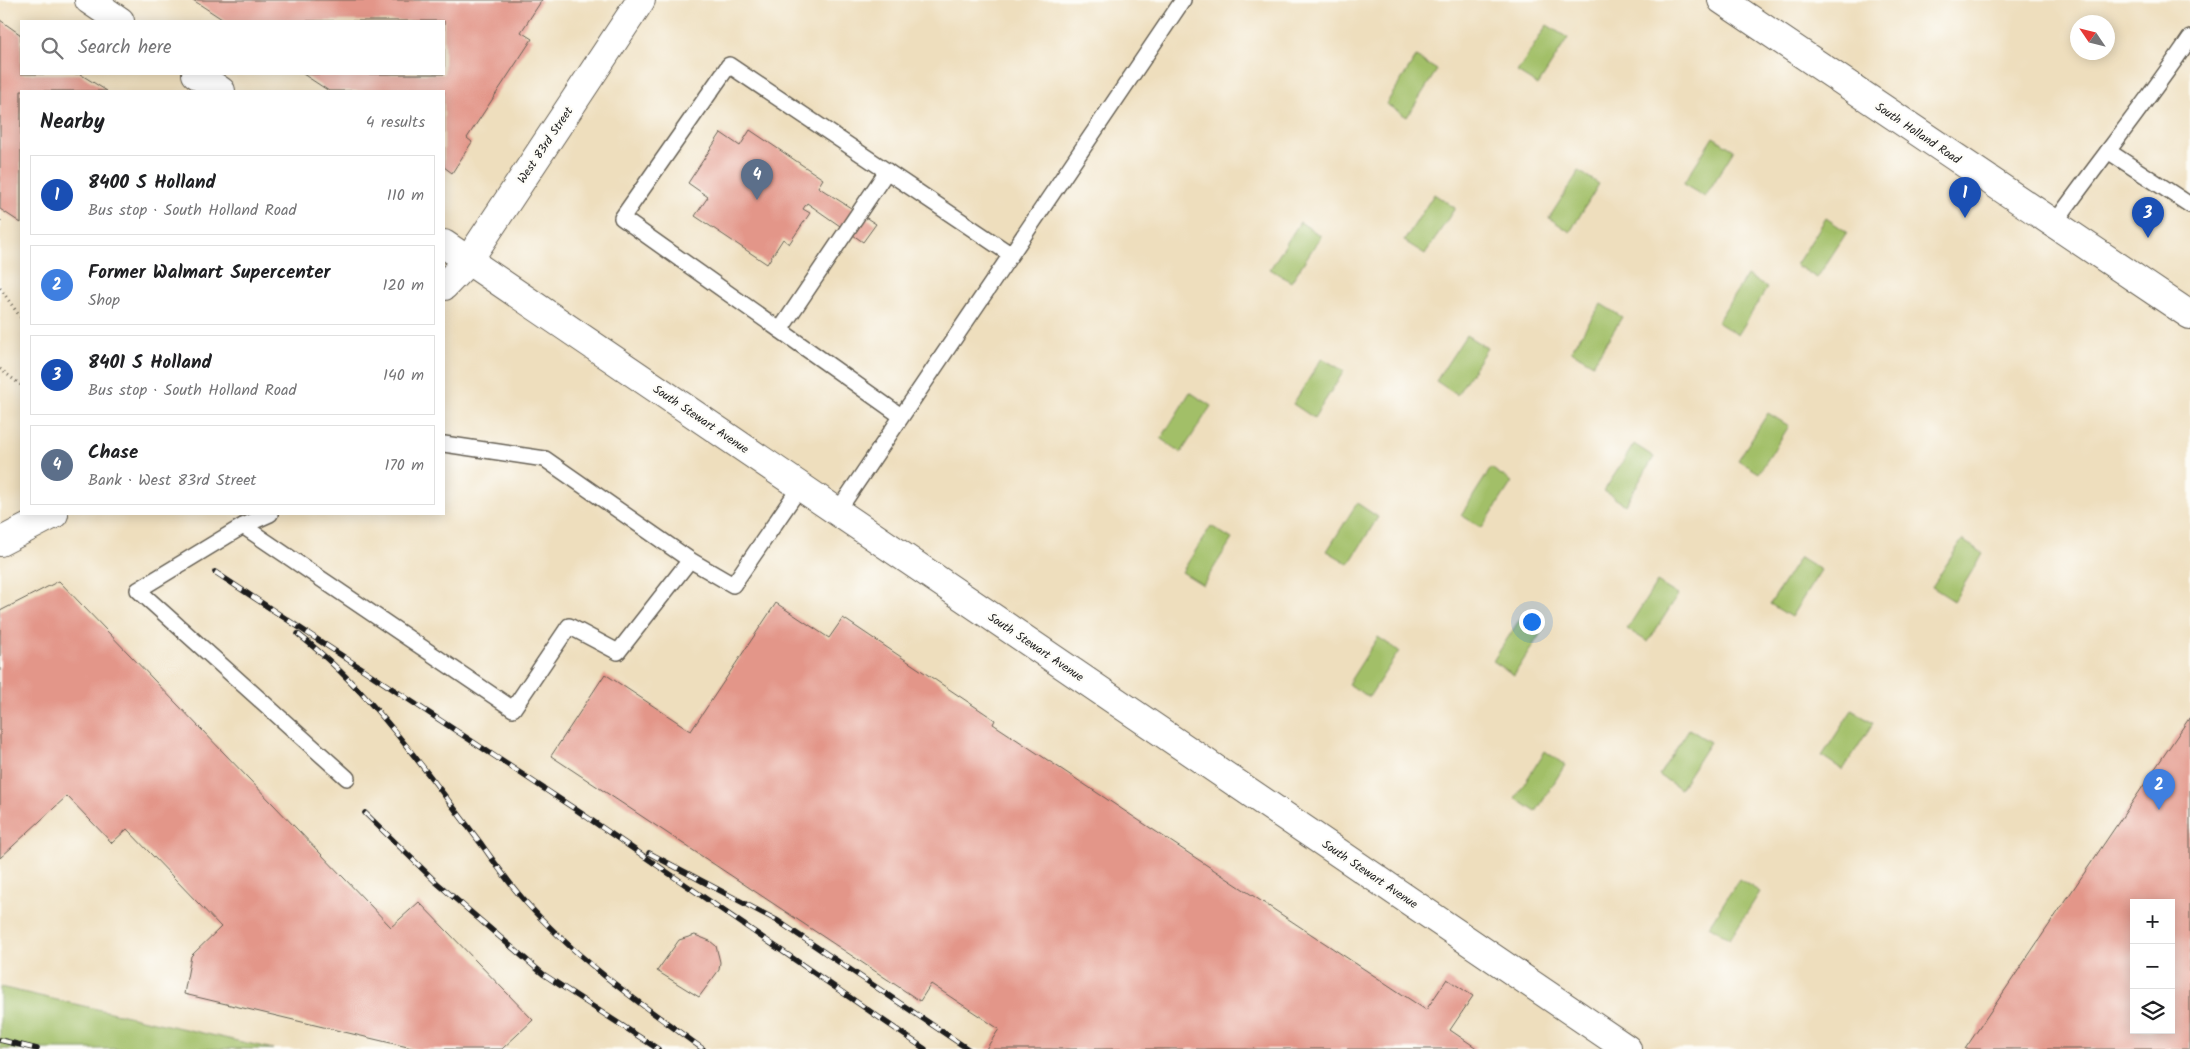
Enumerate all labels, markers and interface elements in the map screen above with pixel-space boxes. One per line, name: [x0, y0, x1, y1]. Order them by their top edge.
north arrow: [2070, 15, 2115, 60]
search box: [20, 20, 445, 75]
text: Search here: [78, 33, 172, 63]
icon: search: [38, 34, 66, 62]
street label: South Holland Road: [1871, 98, 1965, 170]
street label: West 83rd Street: [513, 103, 578, 187]
text: Nearby: [40, 106, 105, 139]
text: 4 results: [366, 110, 425, 135]
pin: 4: [741, 159, 773, 200]
text: 8400 S Holland: [88, 168, 216, 198]
pin: 1: [1949, 177, 1981, 218]
text: 1: [55, 183, 59, 208]
text: 110 m: [387, 183, 424, 208]
pin: 3: [2132, 197, 2164, 238]
text: Bus stop · South Holland Road: [88, 198, 297, 223]
text: Former Walmart Supercenter: [88, 258, 330, 288]
text: 2: [52, 273, 62, 298]
text: 120 m: [383, 273, 424, 298]
text: Shop: [88, 288, 120, 313]
text: 8401 S Holland: [88, 348, 212, 378]
text: 3: [53, 363, 61, 388]
text: 140 m: [383, 363, 424, 388]
text: Bus stop · South Holland Road: [88, 378, 297, 403]
street label: South Stewart Avenue: [649, 380, 753, 459]
text: Chase: [88, 438, 138, 468]
text: 4: [53, 453, 61, 478]
text: 170 m: [384, 453, 424, 478]
text: Bank · West 83rd Street: [88, 468, 257, 493]
street label: South Stewart Avenue: [984, 608, 1088, 687]
your location: [1519, 609, 1545, 635]
pin: 2: [2143, 769, 2175, 810]
street label: South Stewart Avenue: [1318, 835, 1422, 914]
map controls: [2130, 899, 2175, 1034]
button: +: [2130, 899, 2175, 944]
button: −: [2130, 944, 2175, 989]
button: layers: [2130, 989, 2175, 1034]

